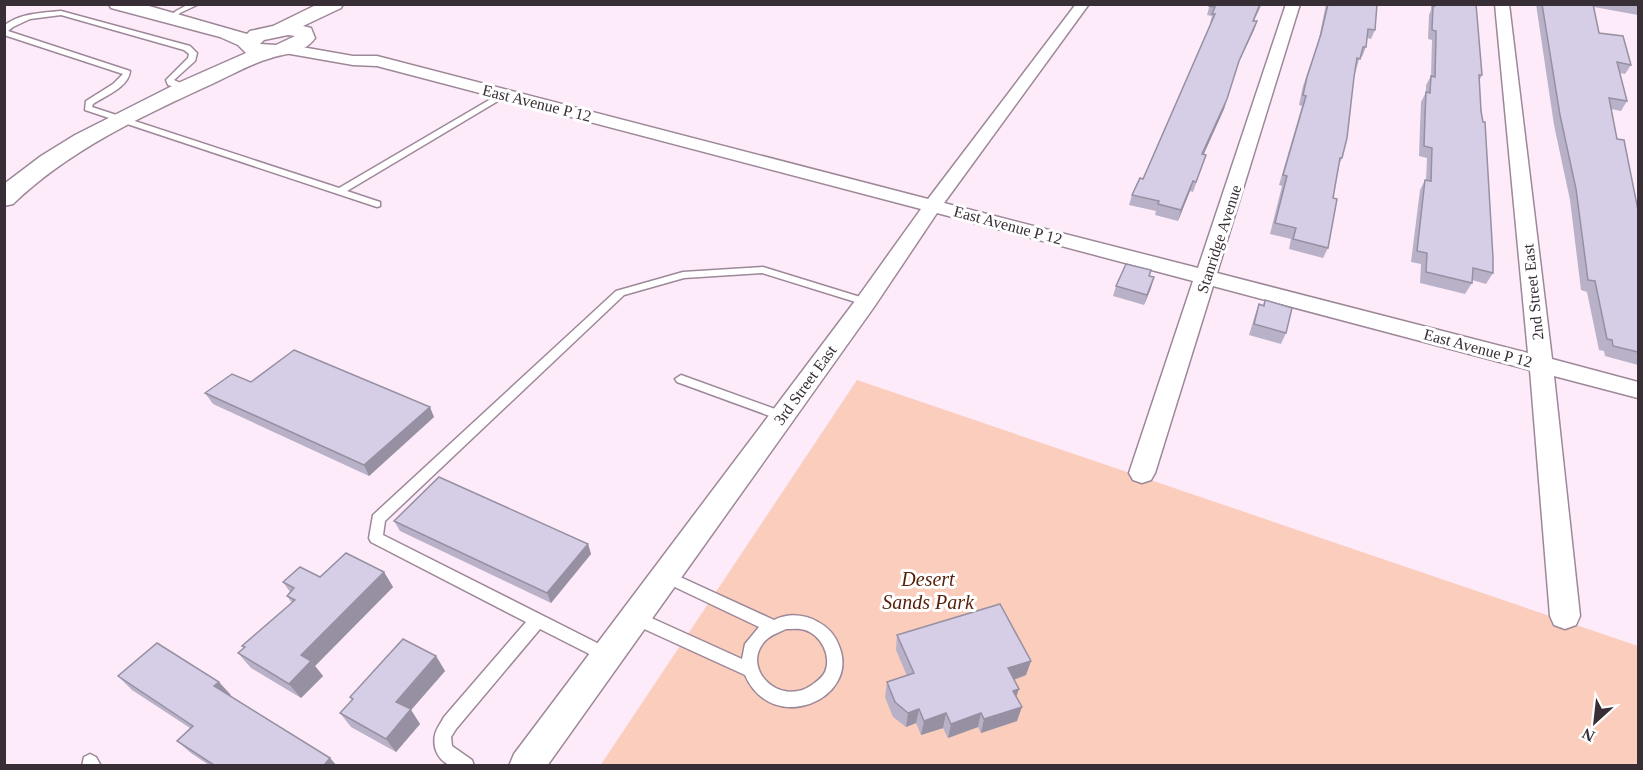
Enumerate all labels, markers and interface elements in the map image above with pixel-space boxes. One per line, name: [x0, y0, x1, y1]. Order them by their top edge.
street label: East Avenue P 12: [481, 81, 593, 125]
street label: Stanridge Avenue: [1193, 183, 1245, 296]
street label: East Avenue P 12: [952, 202, 1064, 248]
street label: 2nd Street East: [1519, 242, 1547, 341]
street label: East Avenue P 12: [1422, 325, 1534, 371]
street label: 3rd Street East: [770, 341, 840, 428]
park label: Desert Sands Park: [882, 568, 975, 613]
north arrow: [1565, 692, 1625, 752]
text: N: [1579, 725, 1597, 745]

